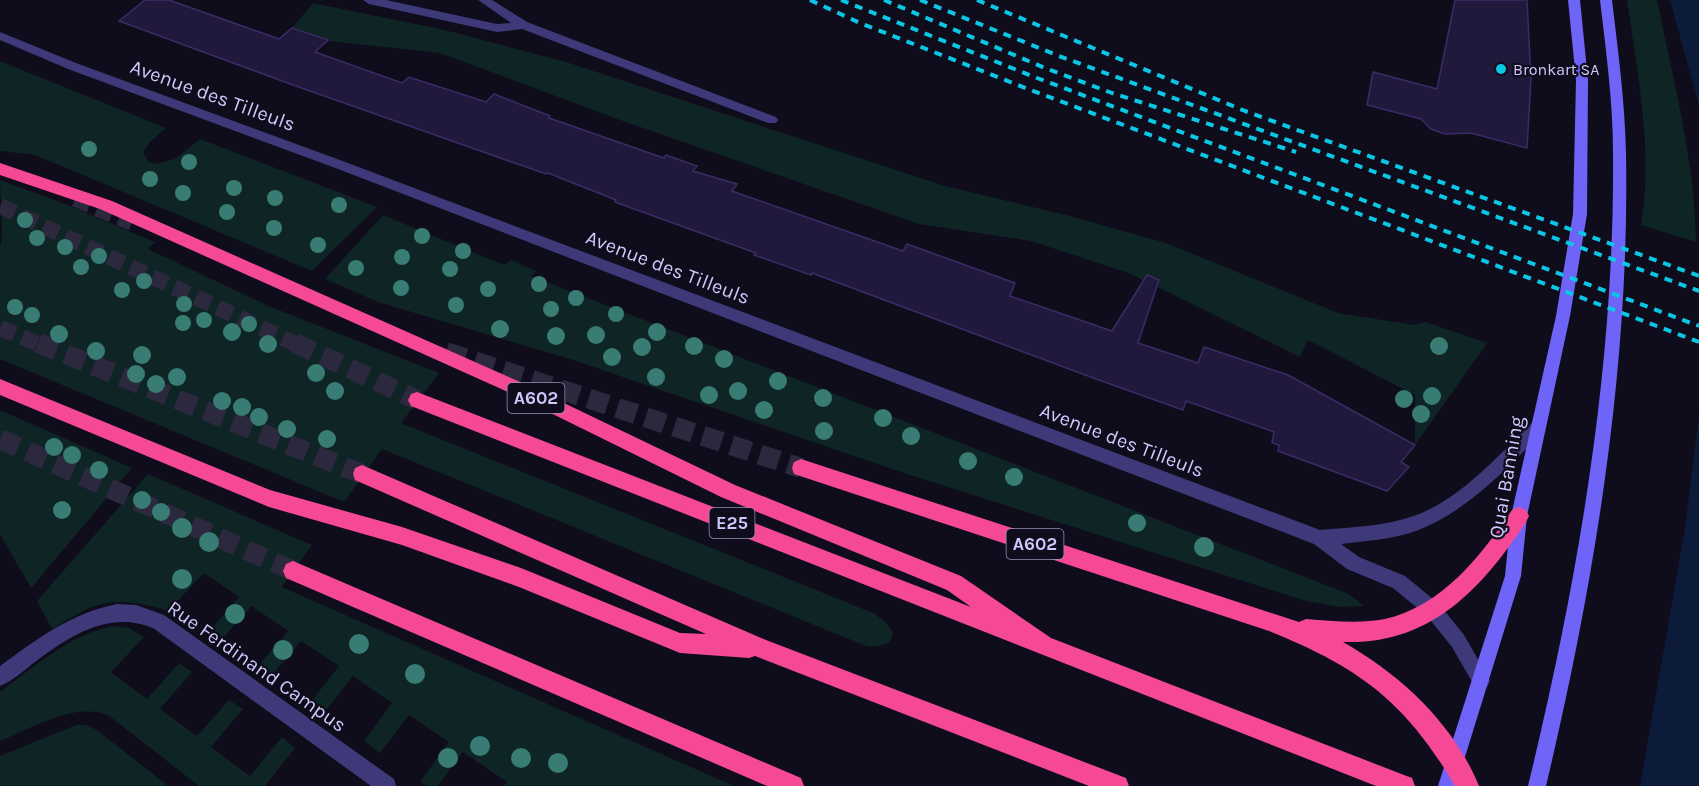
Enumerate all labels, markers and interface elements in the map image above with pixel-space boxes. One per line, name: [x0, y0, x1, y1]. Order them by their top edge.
street label: Avenue des Tilleuls: [127, 55, 298, 136]
place label: Bronkart SA: [1513, 60, 1599, 79]
marker: Bronkart SA: [1494, 62, 1508, 76]
street label: Avenue des Tilleuls: [583, 226, 753, 309]
road number: A602: [508, 383, 564, 413]
street label: Avenue des Tilleuls: [1037, 399, 1207, 482]
street label: Quai Banning: [1484, 414, 1529, 540]
road number: E25: [710, 508, 754, 538]
road number: A602: [1006, 529, 1064, 559]
street label: Rue Ferdinand Campus: [163, 596, 350, 737]

